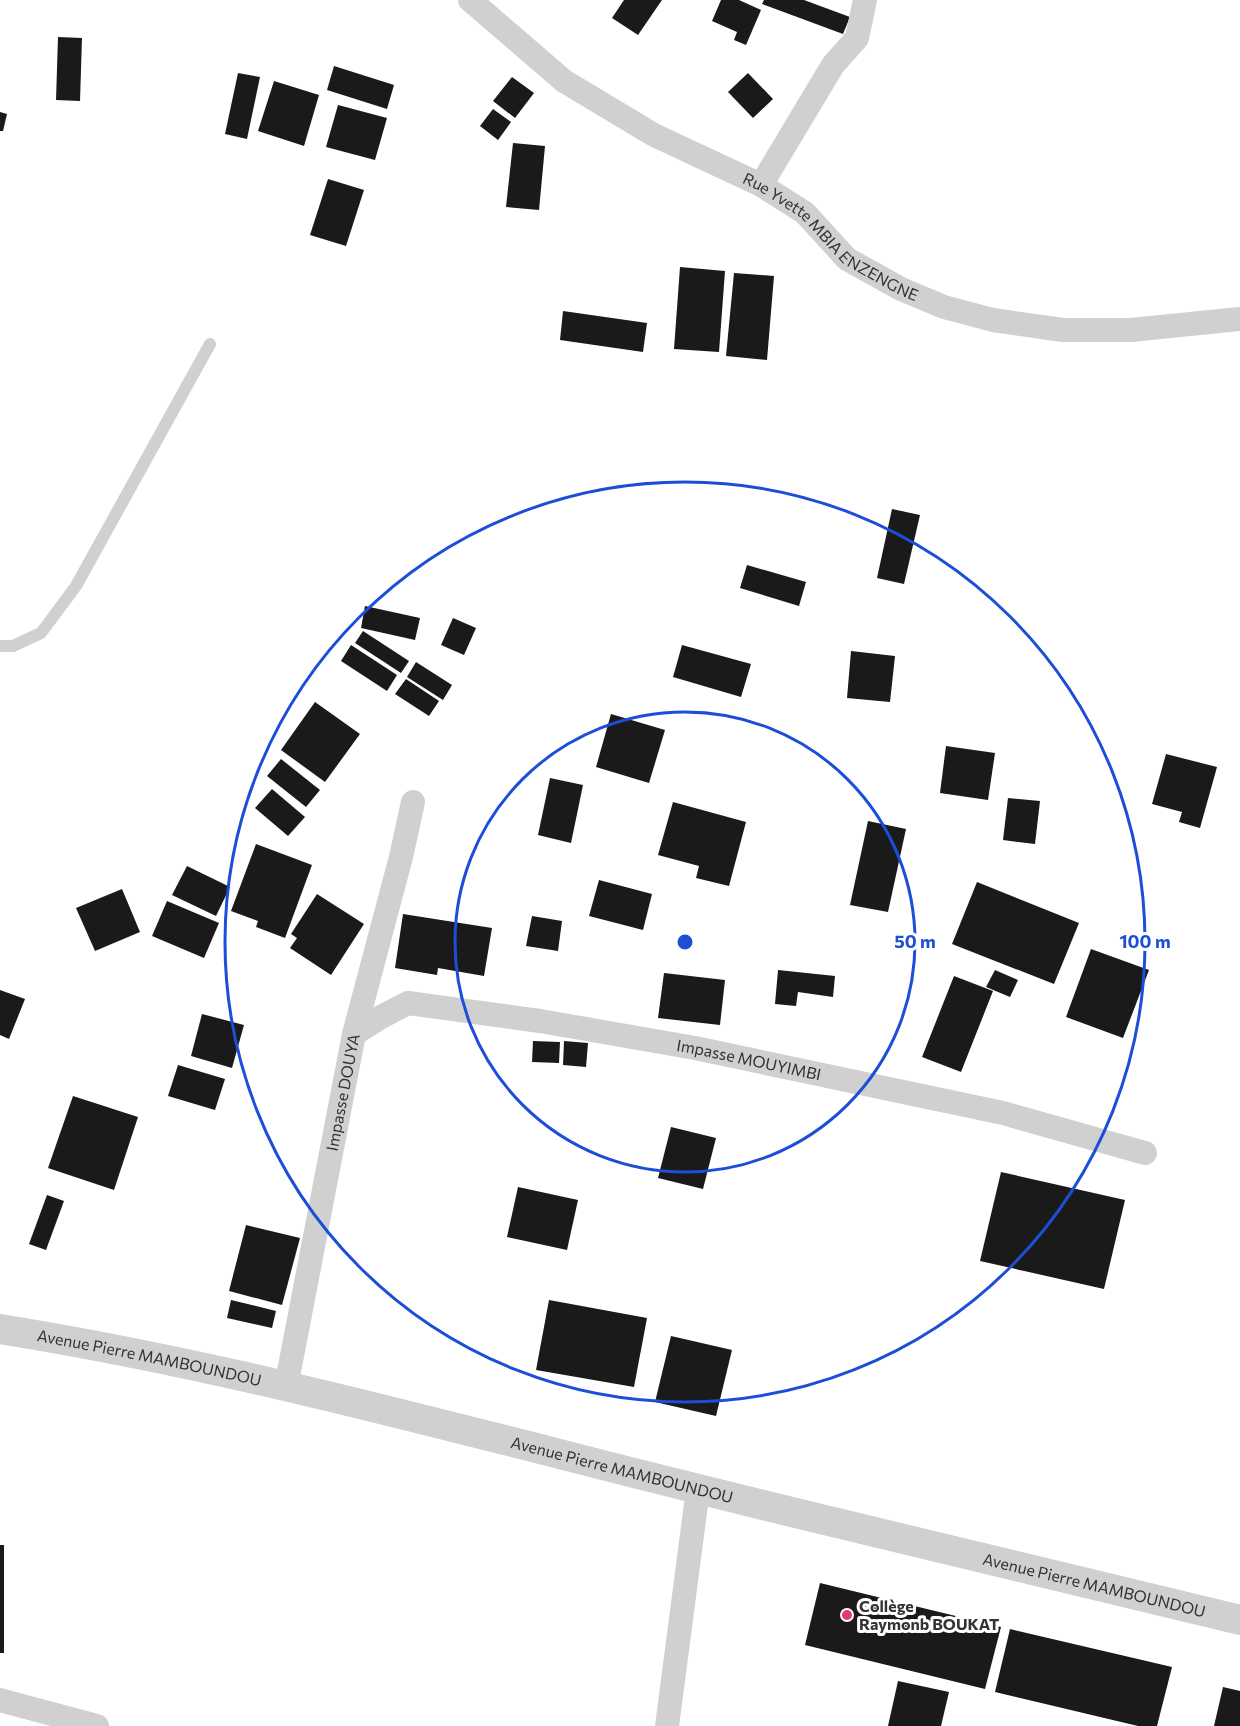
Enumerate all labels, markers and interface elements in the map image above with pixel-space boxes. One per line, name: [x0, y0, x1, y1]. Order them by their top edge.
street label: Rue Yvette MBIA ENZENGNE: [740, 168, 922, 304]
text: 50 m: [894, 930, 936, 952]
text: 100 m: [1119, 930, 1171, 952]
centre of rings: [675, 932, 695, 952]
street label: Impasse DOUYA: [322, 1032, 363, 1153]
street label: Impasse MOUYIMBI: [675, 1035, 823, 1083]
street label: Avenue Pierre MAMBOUNDOU: [36, 1325, 263, 1389]
street label: Avenue Pierre MAMBOUNDOU: [509, 1432, 735, 1506]
street label: Avenue Pierre MAMBOUNDOU: [981, 1549, 1208, 1620]
place label: Collège Raymonb BOUKAT: [859, 1596, 999, 1633]
marker: Collège Raymonb BOUKAT: [840, 1608, 854, 1622]

